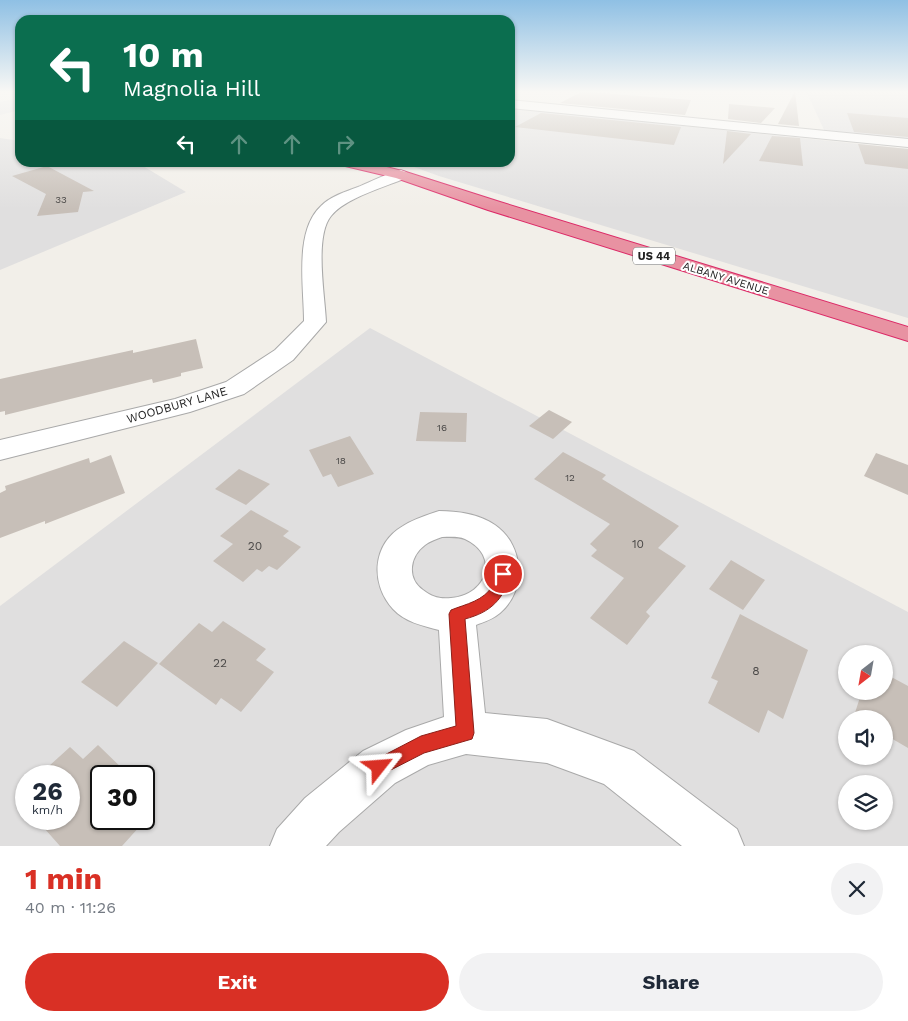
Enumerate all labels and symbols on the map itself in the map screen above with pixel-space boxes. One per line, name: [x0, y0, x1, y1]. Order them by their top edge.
house number: 33: [55, 194, 67, 205]
road number: US 44: [633, 248, 675, 264]
street label: ALBANY AVENUE: [681, 259, 770, 298]
street label: WOODBURY LANE: [125, 384, 229, 426]
house number: 16: [437, 422, 447, 433]
house number: 18: [336, 455, 346, 466]
house number: 12: [565, 472, 575, 483]
house number: 10: [632, 537, 644, 551]
house number: 20: [248, 539, 262, 553]
pin: [482, 553, 524, 595]
north arrow: [838, 645, 892, 700]
house number: 22: [213, 656, 227, 670]
house number: 8: [752, 664, 760, 678]
position arrow: [352, 740, 404, 792]
speed limit sign: 30: [90, 765, 155, 830]

